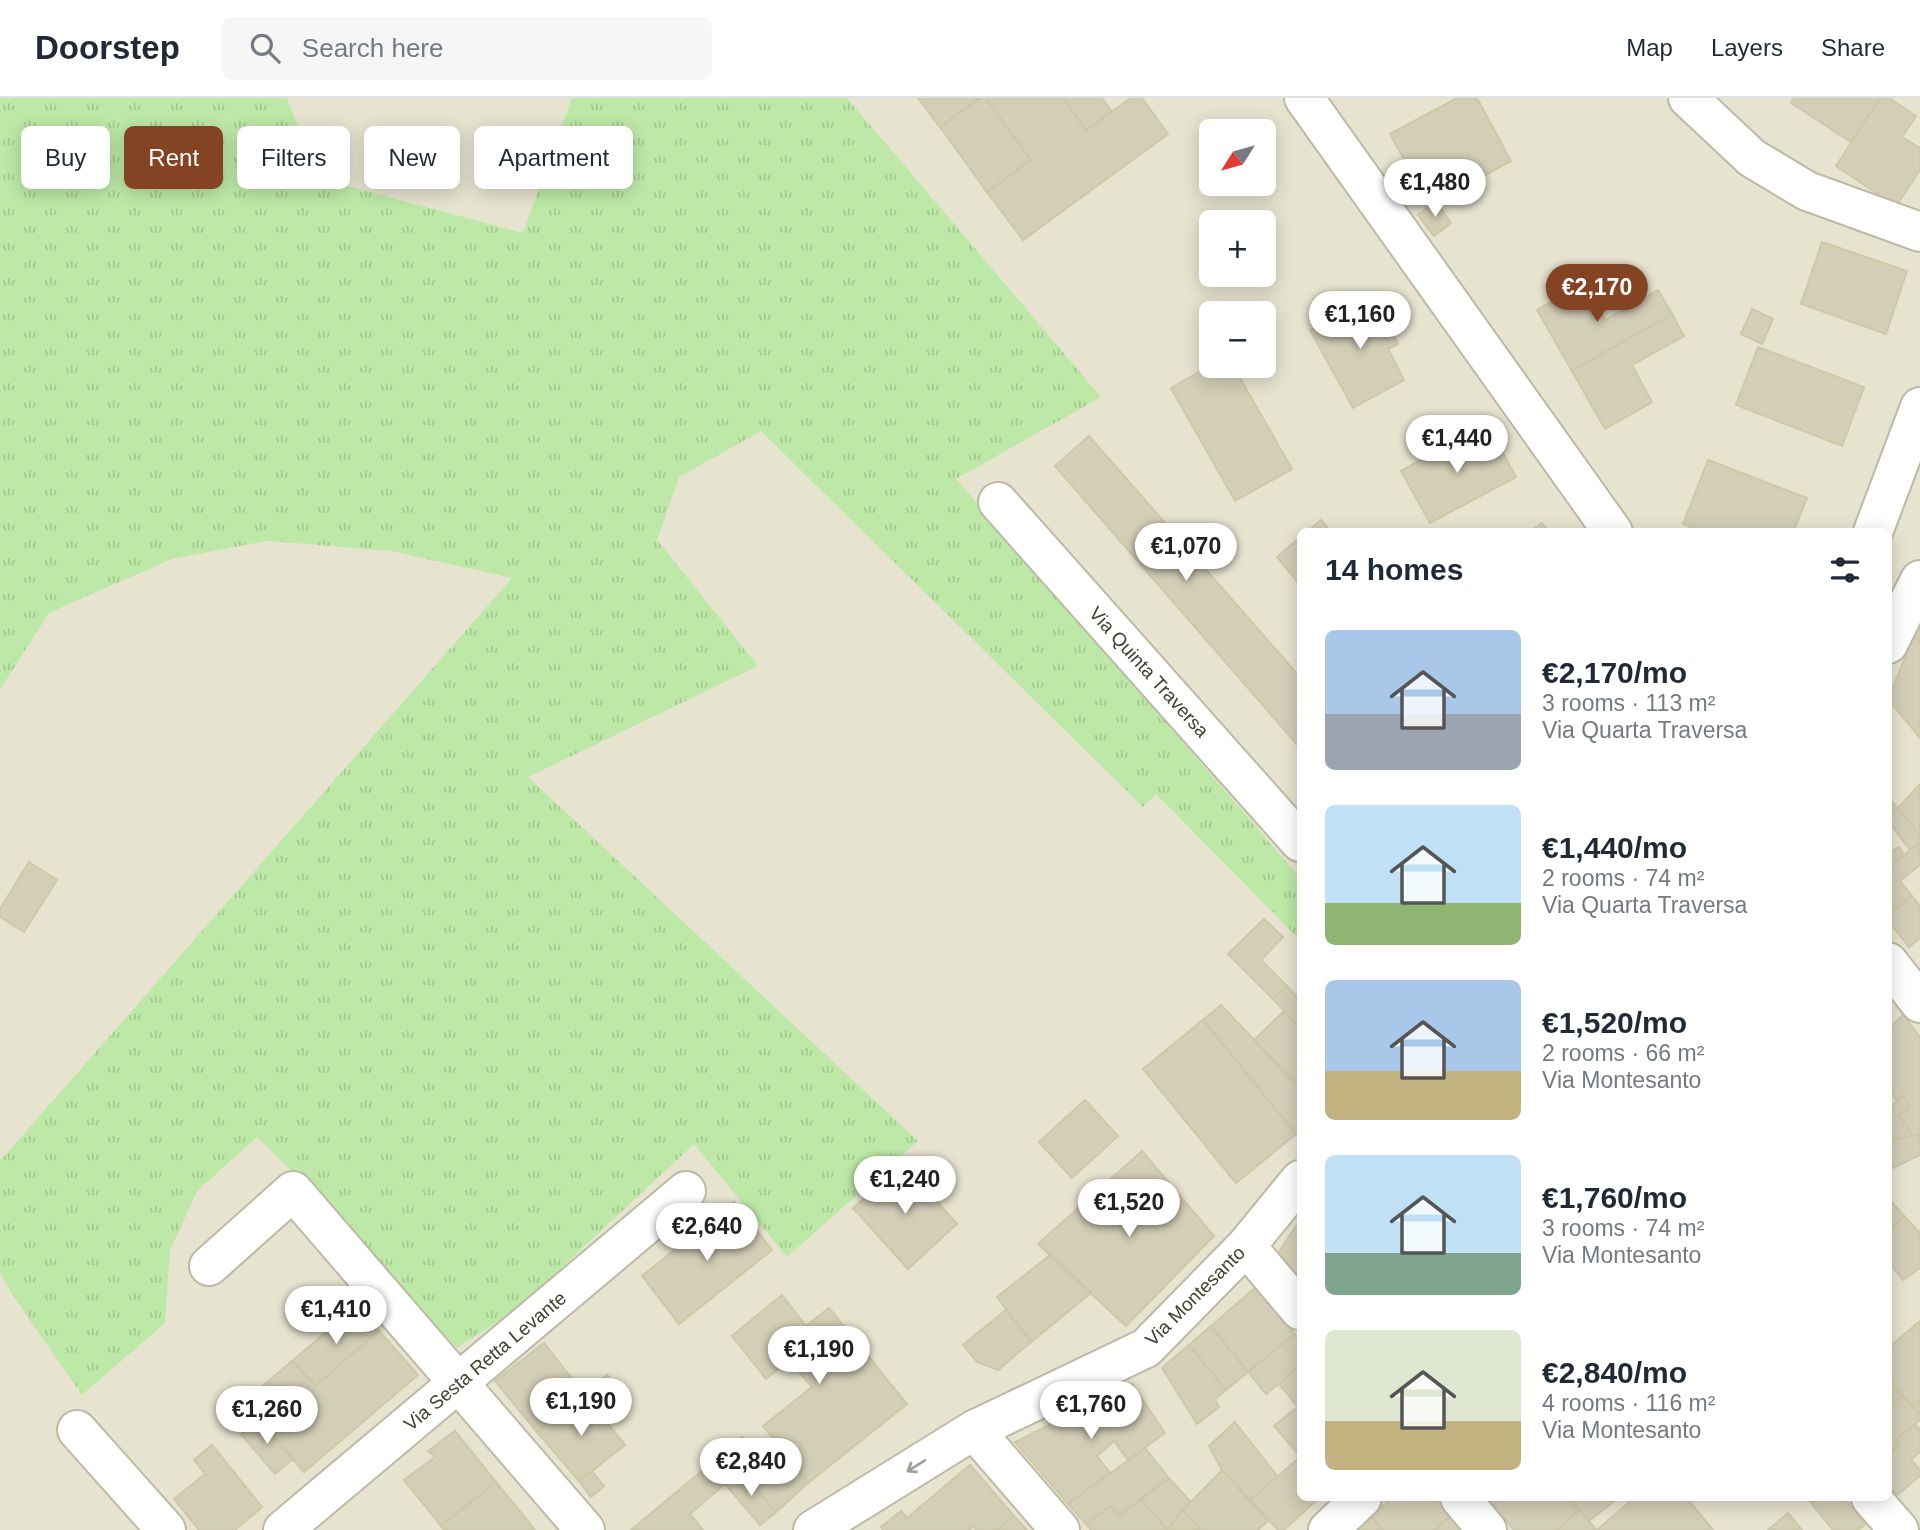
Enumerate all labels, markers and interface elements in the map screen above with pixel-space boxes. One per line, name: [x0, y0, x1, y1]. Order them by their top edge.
search box: [222, 17, 712, 80]
text: Doorstep: [35, 29, 180, 66]
icon: search: [246, 29, 284, 67]
text: Search here: [302, 33, 444, 63]
text: Map: [1626, 34, 1673, 61]
text: Layers: [1711, 34, 1783, 61]
text: Share: [1821, 34, 1885, 61]
north arrow: [1199, 119, 1276, 196]
map controls: [1199, 119, 1276, 378]
chip: Buy: [21, 126, 110, 189]
chip: Rent: [124, 126, 223, 189]
chip: Filters: [237, 126, 350, 189]
chip: New: [364, 126, 460, 189]
chip: Apartment: [474, 126, 633, 189]
pin: €1,480: [1378, 159, 1492, 219]
text: €1,480: [1400, 169, 1470, 195]
button: +: [1199, 210, 1276, 287]
pin: €2,170: [1540, 264, 1654, 324]
text: €2,170: [1562, 274, 1632, 300]
pin: €1,160: [1303, 292, 1417, 351]
button: −: [1199, 301, 1276, 378]
text: €1,160: [1325, 301, 1395, 327]
pin: €1,440: [1400, 416, 1514, 475]
text: €1,440: [1422, 425, 1492, 451]
pin: €1,070: [1129, 524, 1243, 583]
text: €1,070: [1151, 533, 1221, 559]
icon: filters: [1826, 551, 1864, 589]
text: 14 homes: [1325, 553, 1463, 586]
street label: Via Quinta Traversa: [1085, 603, 1213, 742]
text: €2,170/mo: [1542, 656, 1687, 689]
icon: home: [1381, 658, 1465, 742]
text: 3 rooms · 113 m²: [1542, 690, 1715, 716]
text: Via Quarta Traversa: [1542, 717, 1747, 743]
text: €1,440/mo: [1542, 831, 1687, 864]
icon: home: [1381, 833, 1465, 917]
text: 2 rooms · 74 m²: [1542, 865, 1704, 891]
text: Via Quarta Traversa: [1542, 892, 1747, 918]
text: €1,520/mo: [1542, 1006, 1687, 1039]
icon: home: [1381, 1008, 1465, 1092]
text: 2 rooms · 66 m²: [1542, 1040, 1704, 1066]
text: Via Montesanto: [1542, 1067, 1701, 1093]
pin: €1,240: [848, 1156, 962, 1216]
text: €1,240: [870, 1166, 940, 1192]
pin: €1,520: [1072, 1180, 1186, 1239]
text: €1,760/mo: [1542, 1181, 1687, 1214]
icon: home: [1381, 1183, 1465, 1267]
text: €1,520: [1094, 1189, 1164, 1215]
pin: €2,640: [650, 1204, 764, 1263]
text: €2,640: [672, 1213, 742, 1239]
text: 3 rooms · 74 m²: [1542, 1215, 1704, 1241]
street label: Via Montesanto: [1141, 1242, 1249, 1350]
text: Via Montesanto: [1542, 1242, 1701, 1268]
pin: €1,410: [279, 1286, 393, 1346]
street label: Via Sesta Retta Levante: [400, 1287, 570, 1435]
text: €1,410: [301, 1296, 371, 1322]
pin: €1,190: [762, 1326, 876, 1386]
text: €1,190: [784, 1336, 854, 1362]
text: €2,840/mo: [1542, 1356, 1687, 1389]
icon: home: [1381, 1358, 1465, 1442]
pin: €1,190: [524, 1378, 638, 1438]
pin: €1,760: [1034, 1382, 1148, 1441]
pin: €1,260: [210, 1386, 324, 1446]
text: €1,190: [546, 1388, 616, 1414]
text: 4 rooms · 116 m²: [1542, 1390, 1715, 1416]
text: €1,760: [1056, 1391, 1126, 1417]
text: €1,260: [232, 1396, 302, 1422]
text: Via Montesanto: [1542, 1417, 1701, 1443]
pin: €2,840: [694, 1438, 808, 1498]
text: €2,840: [716, 1448, 786, 1474]
one-way arrow: [907, 1459, 927, 1473]

